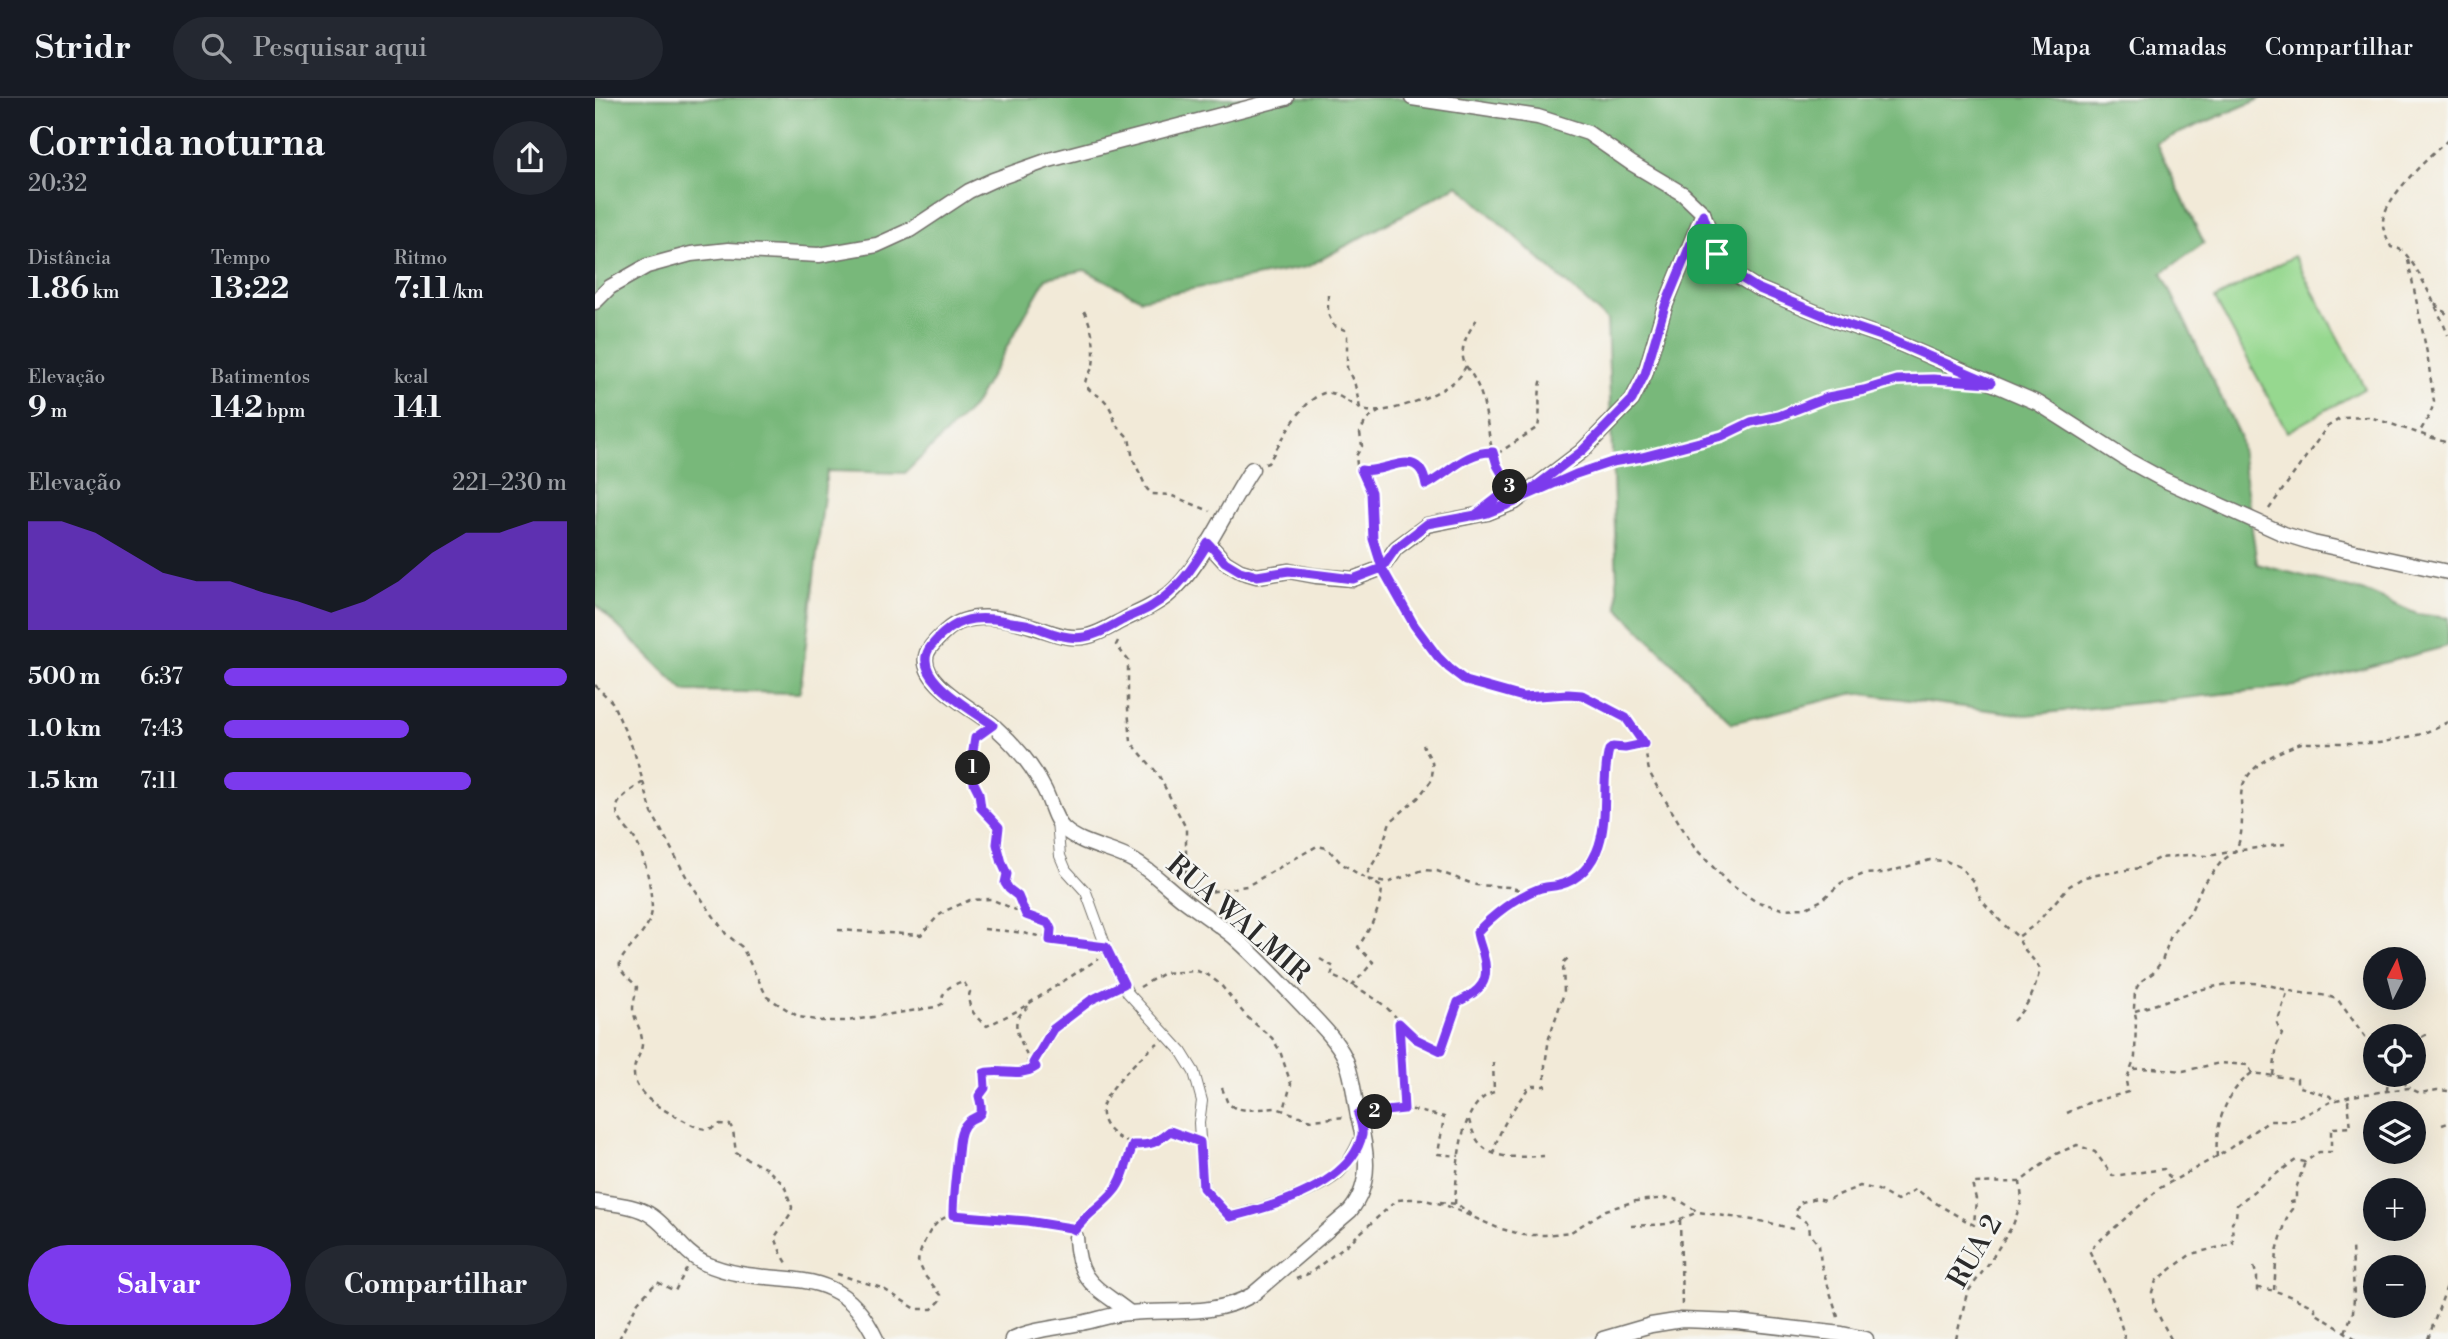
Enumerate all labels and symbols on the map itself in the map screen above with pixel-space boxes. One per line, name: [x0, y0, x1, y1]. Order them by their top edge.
pin: [1687, 224, 1747, 284]
pin: 3: [1493, 470, 1527, 504]
pin: 1: [955, 750, 991, 786]
street label: RUA WALMIR: [1159, 847, 1317, 991]
north arrow: [2363, 947, 2425, 1010]
pin: 2: [1357, 1094, 1393, 1130]
street label: RUA 2: [1940, 1209, 2010, 1295]

